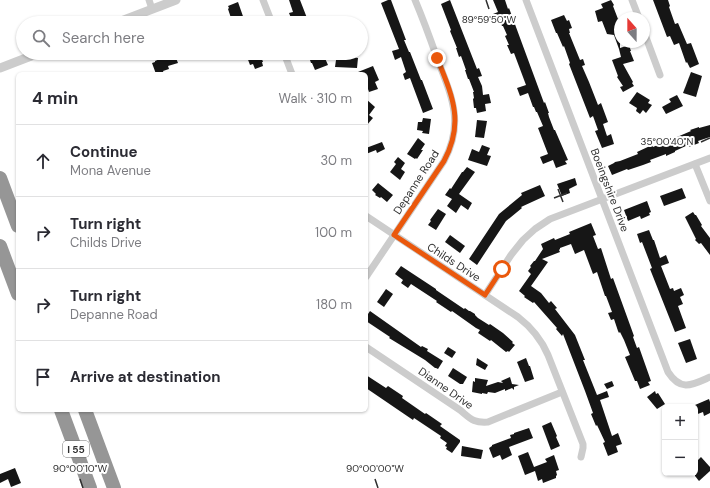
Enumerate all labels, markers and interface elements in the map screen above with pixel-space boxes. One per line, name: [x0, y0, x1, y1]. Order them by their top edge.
north arrow: [614, 12, 650, 48]
text: 89°59'50"W: [462, 13, 517, 26]
search box: [16, 16, 368, 60]
icon: search: [30, 27, 52, 49]
text: Search here: [62, 28, 145, 48]
route end: [428, 49, 446, 67]
text: 4 min: [32, 87, 78, 109]
text: Walk · 310 m: [279, 90, 352, 107]
text: 35°00'40"N: [641, 135, 694, 148]
text: Continue: [70, 142, 138, 162]
street label: Boeingshire Drive: [588, 146, 632, 234]
street label: Depanne Road: [390, 147, 442, 217]
icon: ahead: [32, 150, 54, 172]
text: 30 m: [320, 152, 352, 169]
text: Mona Avenue: [70, 162, 151, 179]
text: Turn right: [70, 214, 141, 234]
icon: right: [32, 222, 54, 244]
text: 100 m: [315, 224, 352, 241]
text: Childs Drive: [70, 234, 142, 251]
street label: Childs Drive: [425, 240, 483, 284]
route start: [493, 260, 511, 278]
text: Turn right: [70, 286, 141, 306]
icon: right: [32, 294, 54, 316]
text: 180 m: [316, 296, 352, 313]
text: Depanne Road: [70, 306, 158, 323]
street label: Dianne Drive: [416, 364, 476, 412]
icon: arrive: [32, 366, 54, 388]
text: Arrive at destination: [70, 367, 221, 387]
map controls: [662, 404, 698, 476]
button: +: [662, 404, 698, 440]
button: −: [662, 440, 698, 476]
road number: I 55: [63, 441, 89, 457]
text: 90°00'10"W: [53, 462, 108, 475]
text: 90°00'00"W: [346, 462, 404, 475]

